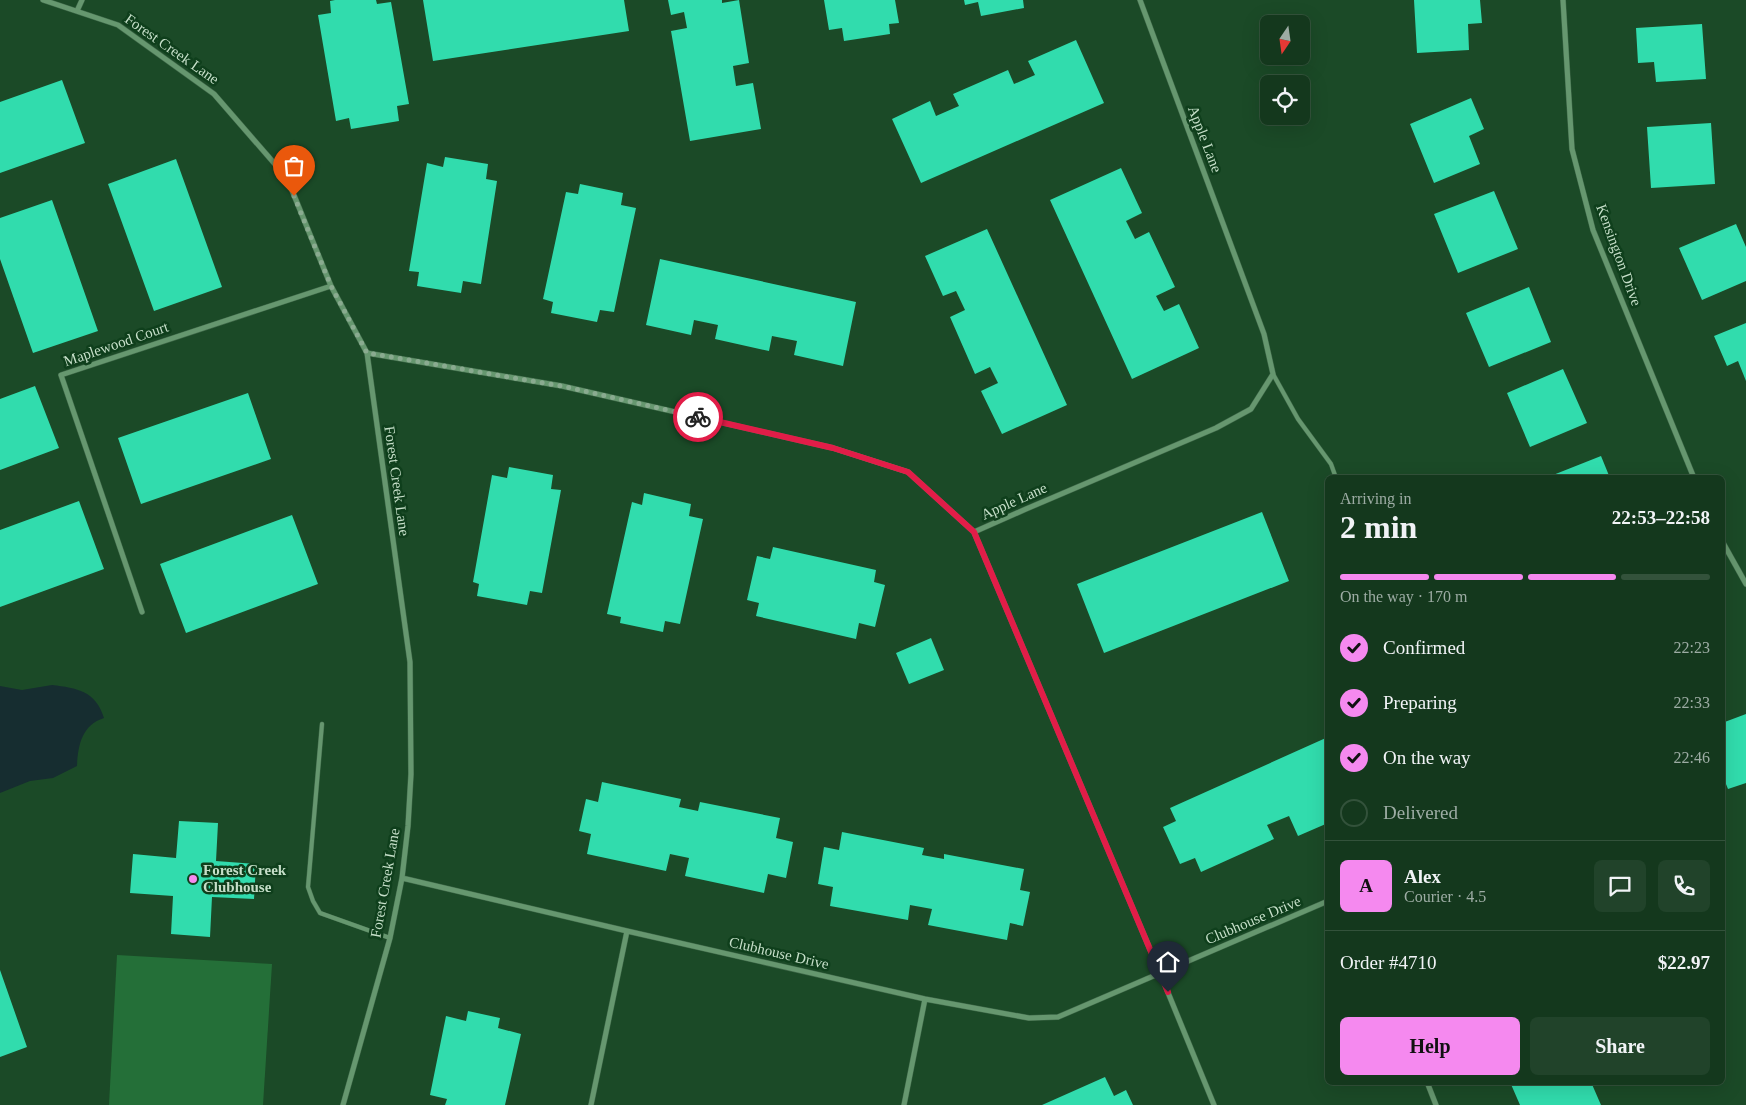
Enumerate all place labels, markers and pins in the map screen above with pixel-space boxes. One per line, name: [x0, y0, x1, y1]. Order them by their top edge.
pin: [273, 145, 315, 196]
place label: Forest Creek Clubhouse: [203, 862, 287, 895]
marker: Forest Creek Clubhouse: [187, 873, 199, 885]
pin: [1147, 941, 1189, 992]

